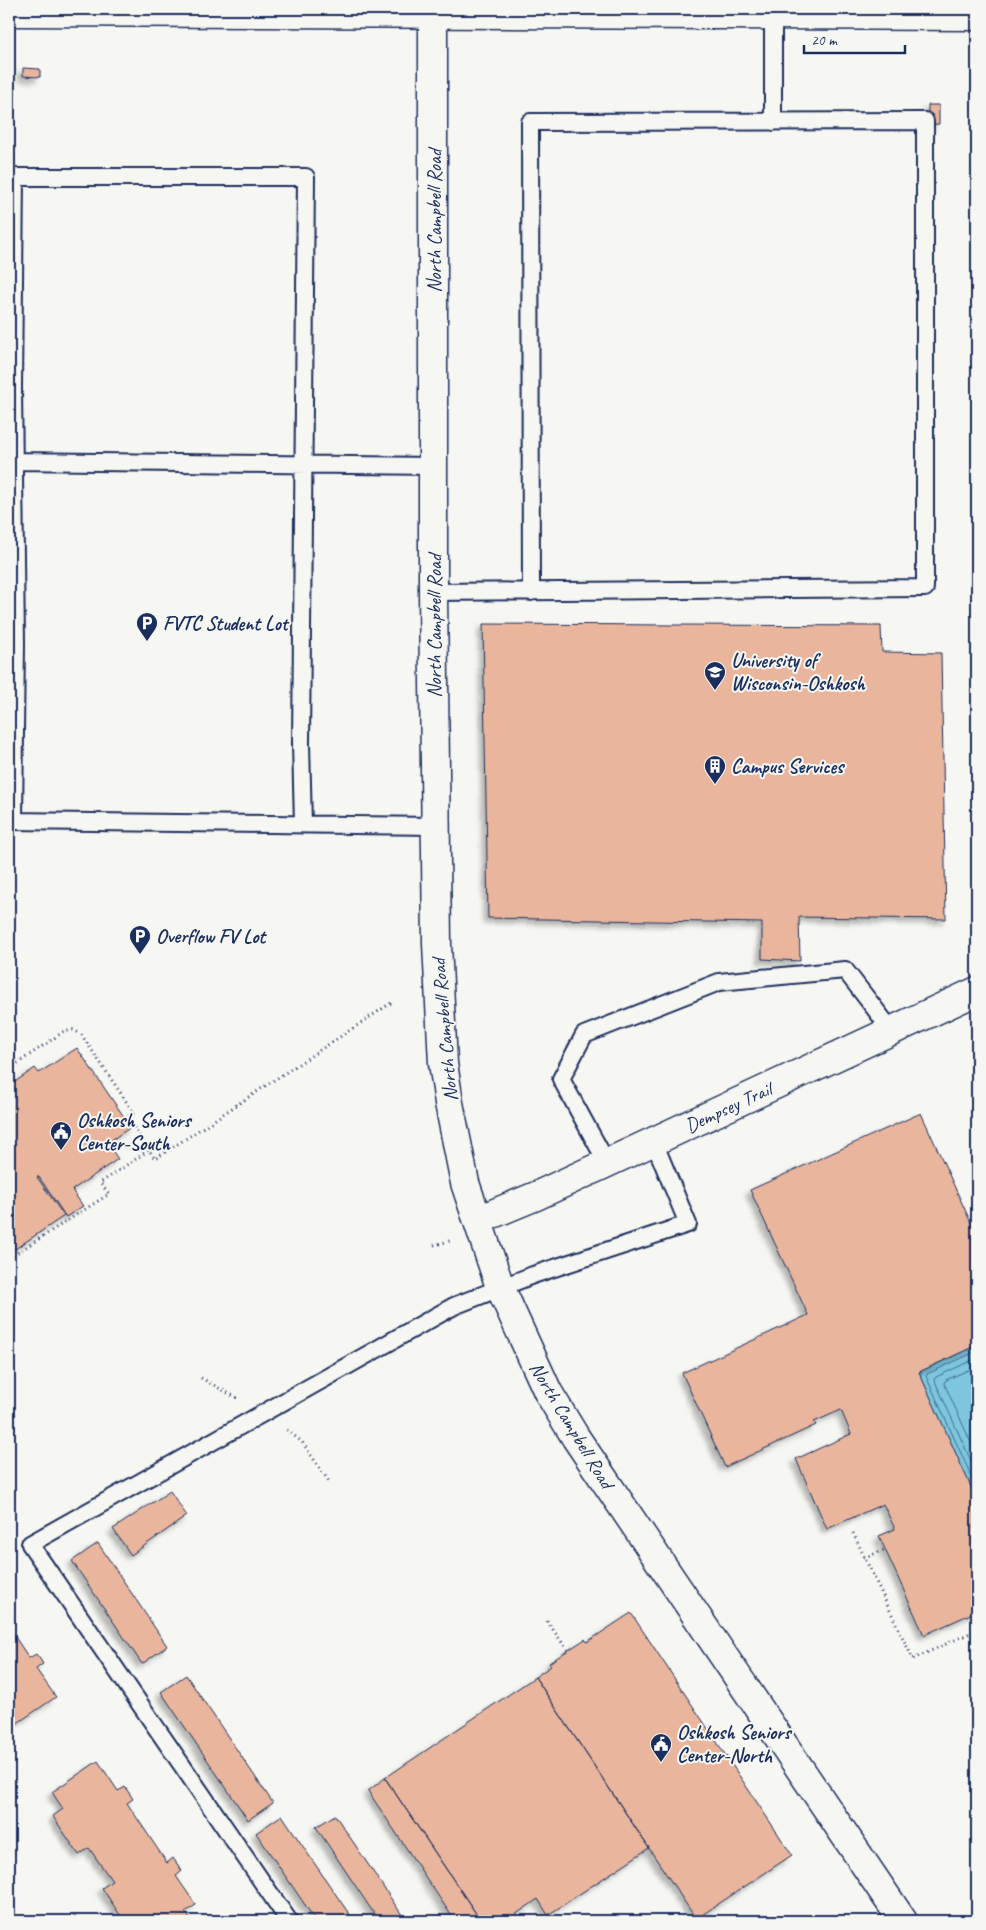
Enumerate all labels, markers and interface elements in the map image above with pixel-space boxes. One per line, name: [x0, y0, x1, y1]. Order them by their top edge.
scale bar: [804, 22, 905, 54]
text: 20 m: [811, 31, 838, 50]
street label: North Campbell Road: [422, 146, 447, 293]
street label: North Campbell Road: [422, 551, 447, 698]
parking icon: FVTC Student Lot: [135, 611, 159, 642]
place label: FVTC Student Lot: [163, 611, 290, 636]
place label: University of Wisconsin-Oshkosh: [731, 648, 865, 696]
school or university icon: University of Wisconsin-Oshkosh: [703, 660, 727, 691]
building icon: Campus Services: [703, 754, 727, 785]
place label: Campus Services: [731, 754, 845, 779]
parking icon: Overflow FV Lot: [128, 924, 152, 955]
place label: Overflow FV Lot: [156, 924, 268, 949]
street label: North Campbell Road: [426, 954, 463, 1103]
street label: Dempsey Trail: [681, 1075, 779, 1138]
place label: Oshkosh Seniors Center-South: [77, 1108, 192, 1156]
public building icon: Oshkosh Seniors Center-South: [49, 1120, 73, 1151]
street label: North Campbell Road: [524, 1357, 621, 1496]
place label: Oshkosh Seniors Center-North: [677, 1720, 792, 1768]
public building icon: Oshkosh Seniors Center-North: [649, 1732, 673, 1763]

